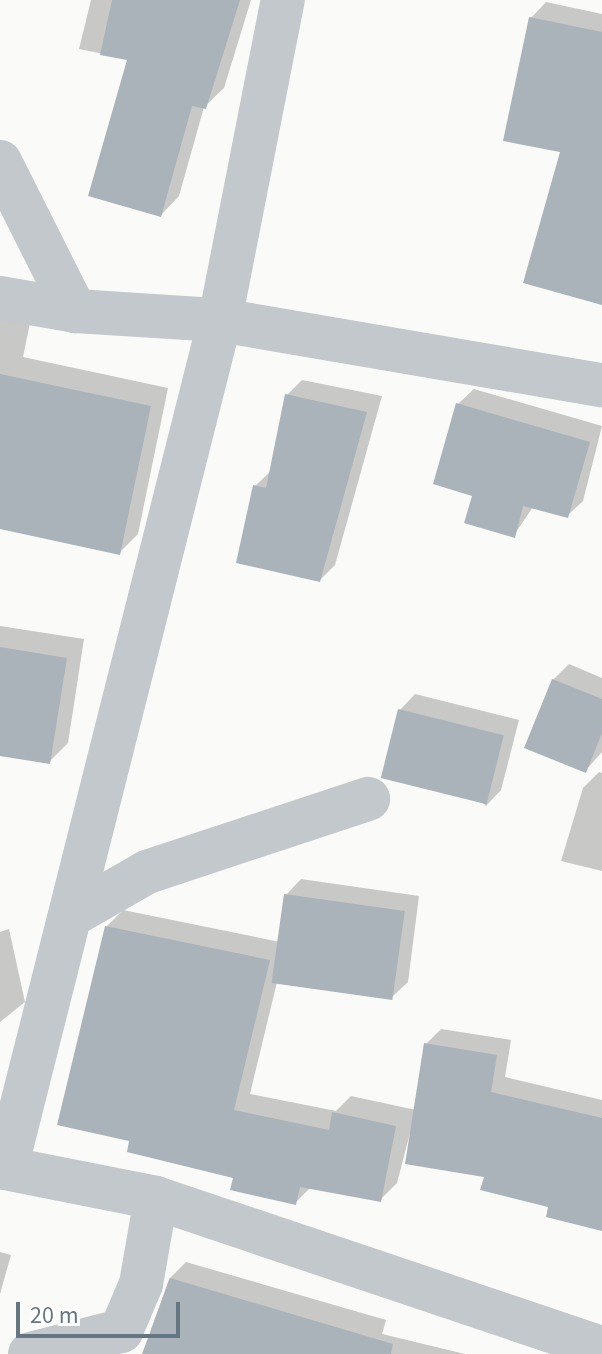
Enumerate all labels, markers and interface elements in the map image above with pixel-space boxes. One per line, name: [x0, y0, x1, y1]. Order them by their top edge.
scale bar: [20, 1286, 184, 1336]
text: 20 m: [30, 1298, 79, 1333]

